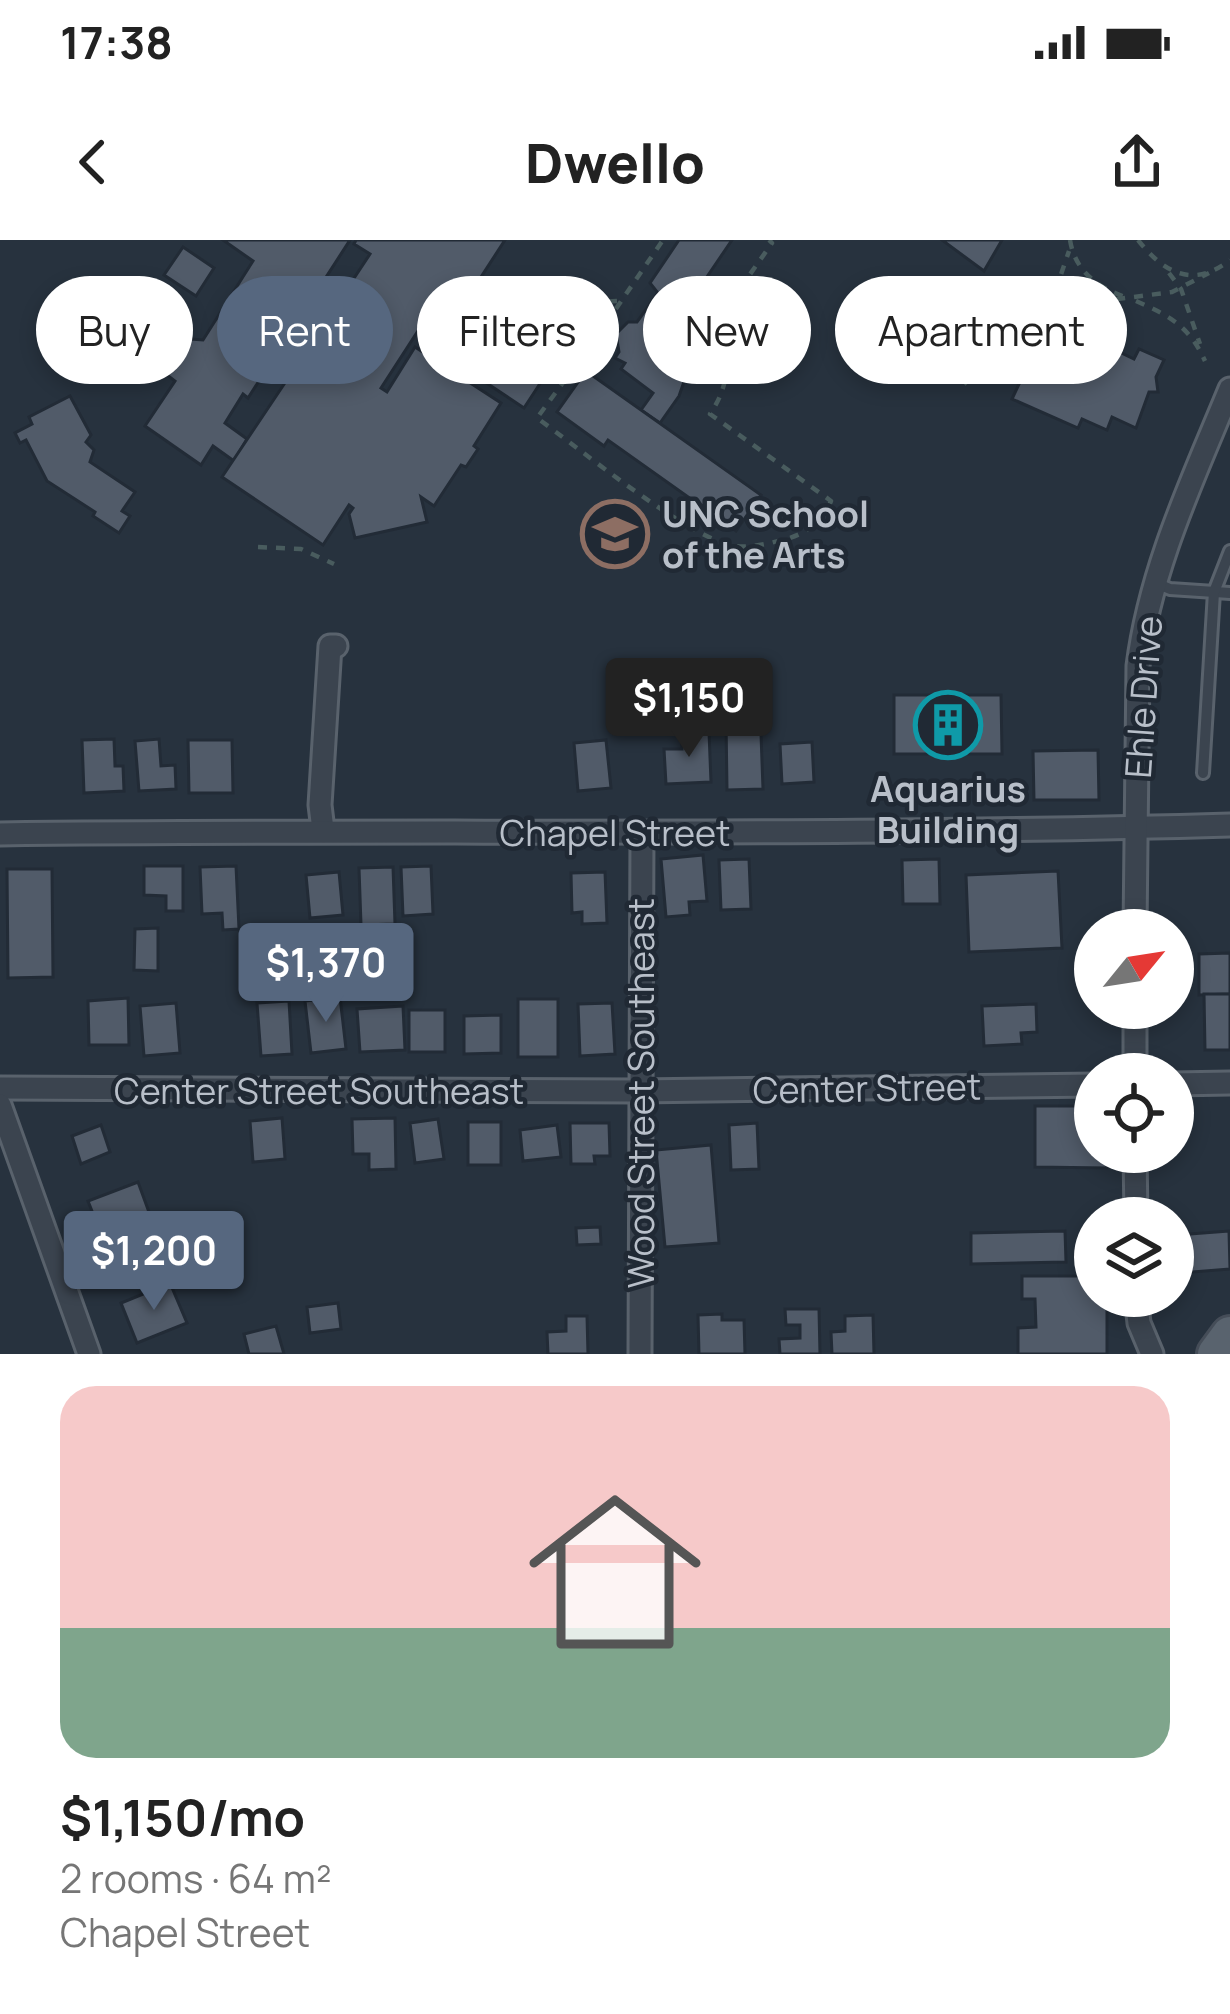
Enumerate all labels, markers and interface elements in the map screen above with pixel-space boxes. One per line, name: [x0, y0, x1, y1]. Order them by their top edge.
text: 17:38: [60, 11, 173, 73]
text: Dwello: [525, 125, 705, 199]
icon: back: [60, 129, 126, 195]
icon: share: [1104, 129, 1170, 195]
chip: Buy: [36, 276, 193, 384]
chip: Rent: [217, 276, 393, 384]
chip: Filters: [417, 276, 619, 384]
chip: New: [643, 276, 811, 384]
chip: Apartment: [835, 276, 1127, 384]
place label: UNC School of the Arts: [662, 489, 869, 579]
school or university icon: UNC School of the Arts: [580, 499, 650, 569]
street label: Ehle Drive: [1113, 614, 1173, 780]
pin: $1,150: [591, 658, 787, 760]
text: $1,150: [633, 670, 745, 724]
building icon: Aquarius Building: [913, 690, 983, 760]
place label: Aquarius Building: [870, 764, 1026, 854]
street label: Chapel Street: [500, 808, 730, 857]
street label: Wood Street Southeast: [616, 898, 665, 1288]
north arrow: [1074, 909, 1194, 1029]
map controls: [1074, 909, 1194, 1317]
pin: $1,370: [228, 923, 424, 1025]
text: $1,370: [266, 935, 387, 989]
button: locate: [1074, 1053, 1194, 1173]
street label: Center Street: [752, 1062, 982, 1114]
street label: Center Street Southeast: [114, 1066, 524, 1115]
button: layers: [1074, 1197, 1194, 1317]
pin: $1,200: [56, 1211, 252, 1313]
text: $1,200: [91, 1223, 217, 1277]
icon: home: [507, 1464, 723, 1680]
text: $1,150/mo: [60, 1782, 305, 1851]
text: 2 rooms · 64 m²: [60, 1851, 331, 1905]
text: Chapel Street: [60, 1905, 310, 1959]

